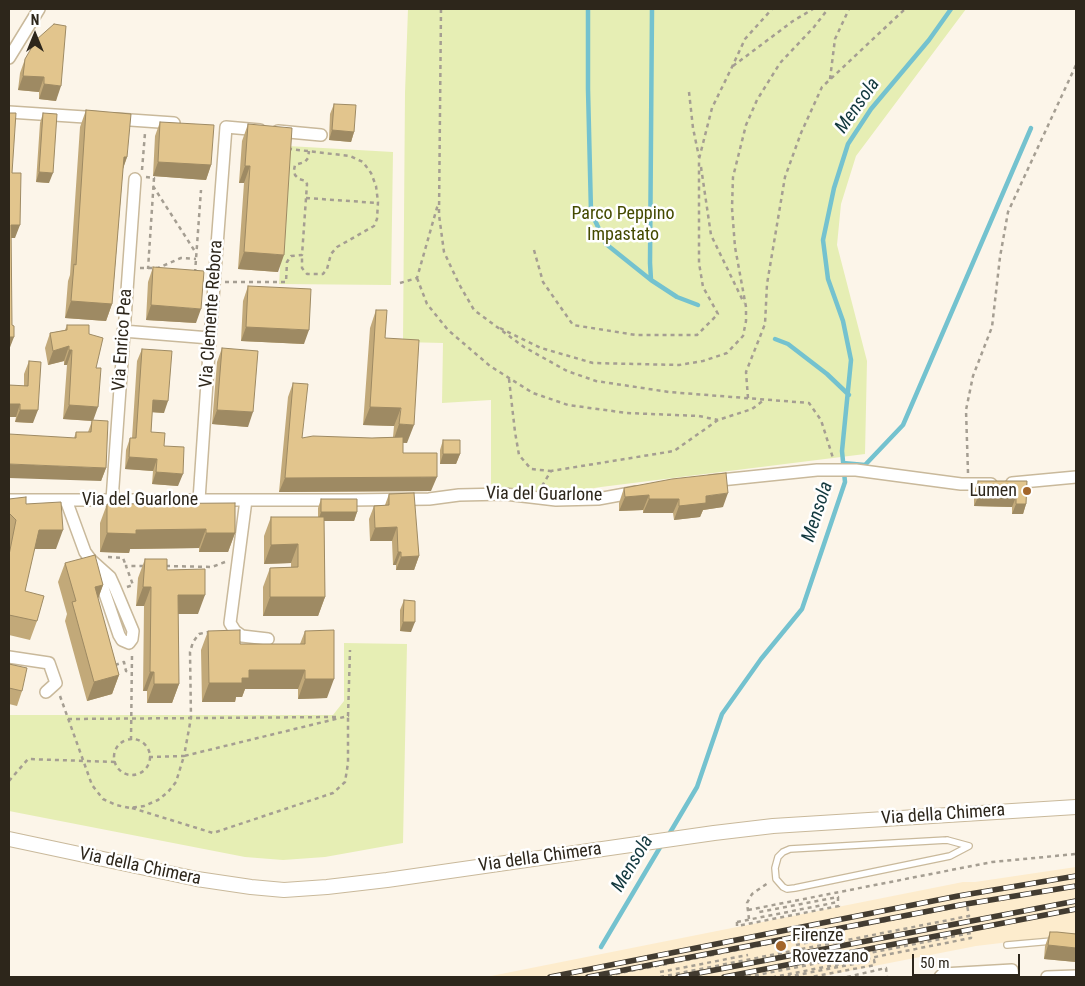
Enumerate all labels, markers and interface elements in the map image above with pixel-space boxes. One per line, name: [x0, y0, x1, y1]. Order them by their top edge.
north arrow: [10, 10, 60, 60]
text: N: [31, 12, 39, 28]
water label: Mensola: [831, 74, 885, 138]
park label: Parco Peppino Impastato: [571, 203, 675, 245]
street label: Via Clemente Rebora: [196, 239, 228, 389]
street label: Via Enrico Pea: [109, 288, 137, 392]
water label: Mensola: [798, 479, 838, 545]
place label: Lumen: [969, 480, 1017, 502]
street label: Via del Guarlone: [486, 483, 602, 507]
marker: Lumen: [1021, 485, 1033, 497]
street label: Via del Guarlone: [82, 489, 198, 511]
street label: Via della Chimera: [880, 800, 1006, 830]
water label: Mensola: [607, 831, 659, 897]
street label: Via della Chimera: [477, 839, 603, 877]
street label: Via della Chimera: [77, 844, 203, 890]
place label: Firenze Rovezzano: [792, 925, 869, 968]
marker: Firenze Rovezzano: [774, 939, 788, 953]
scale bar: [915, 944, 1022, 976]
text: 50 m: [920, 954, 950, 972]

